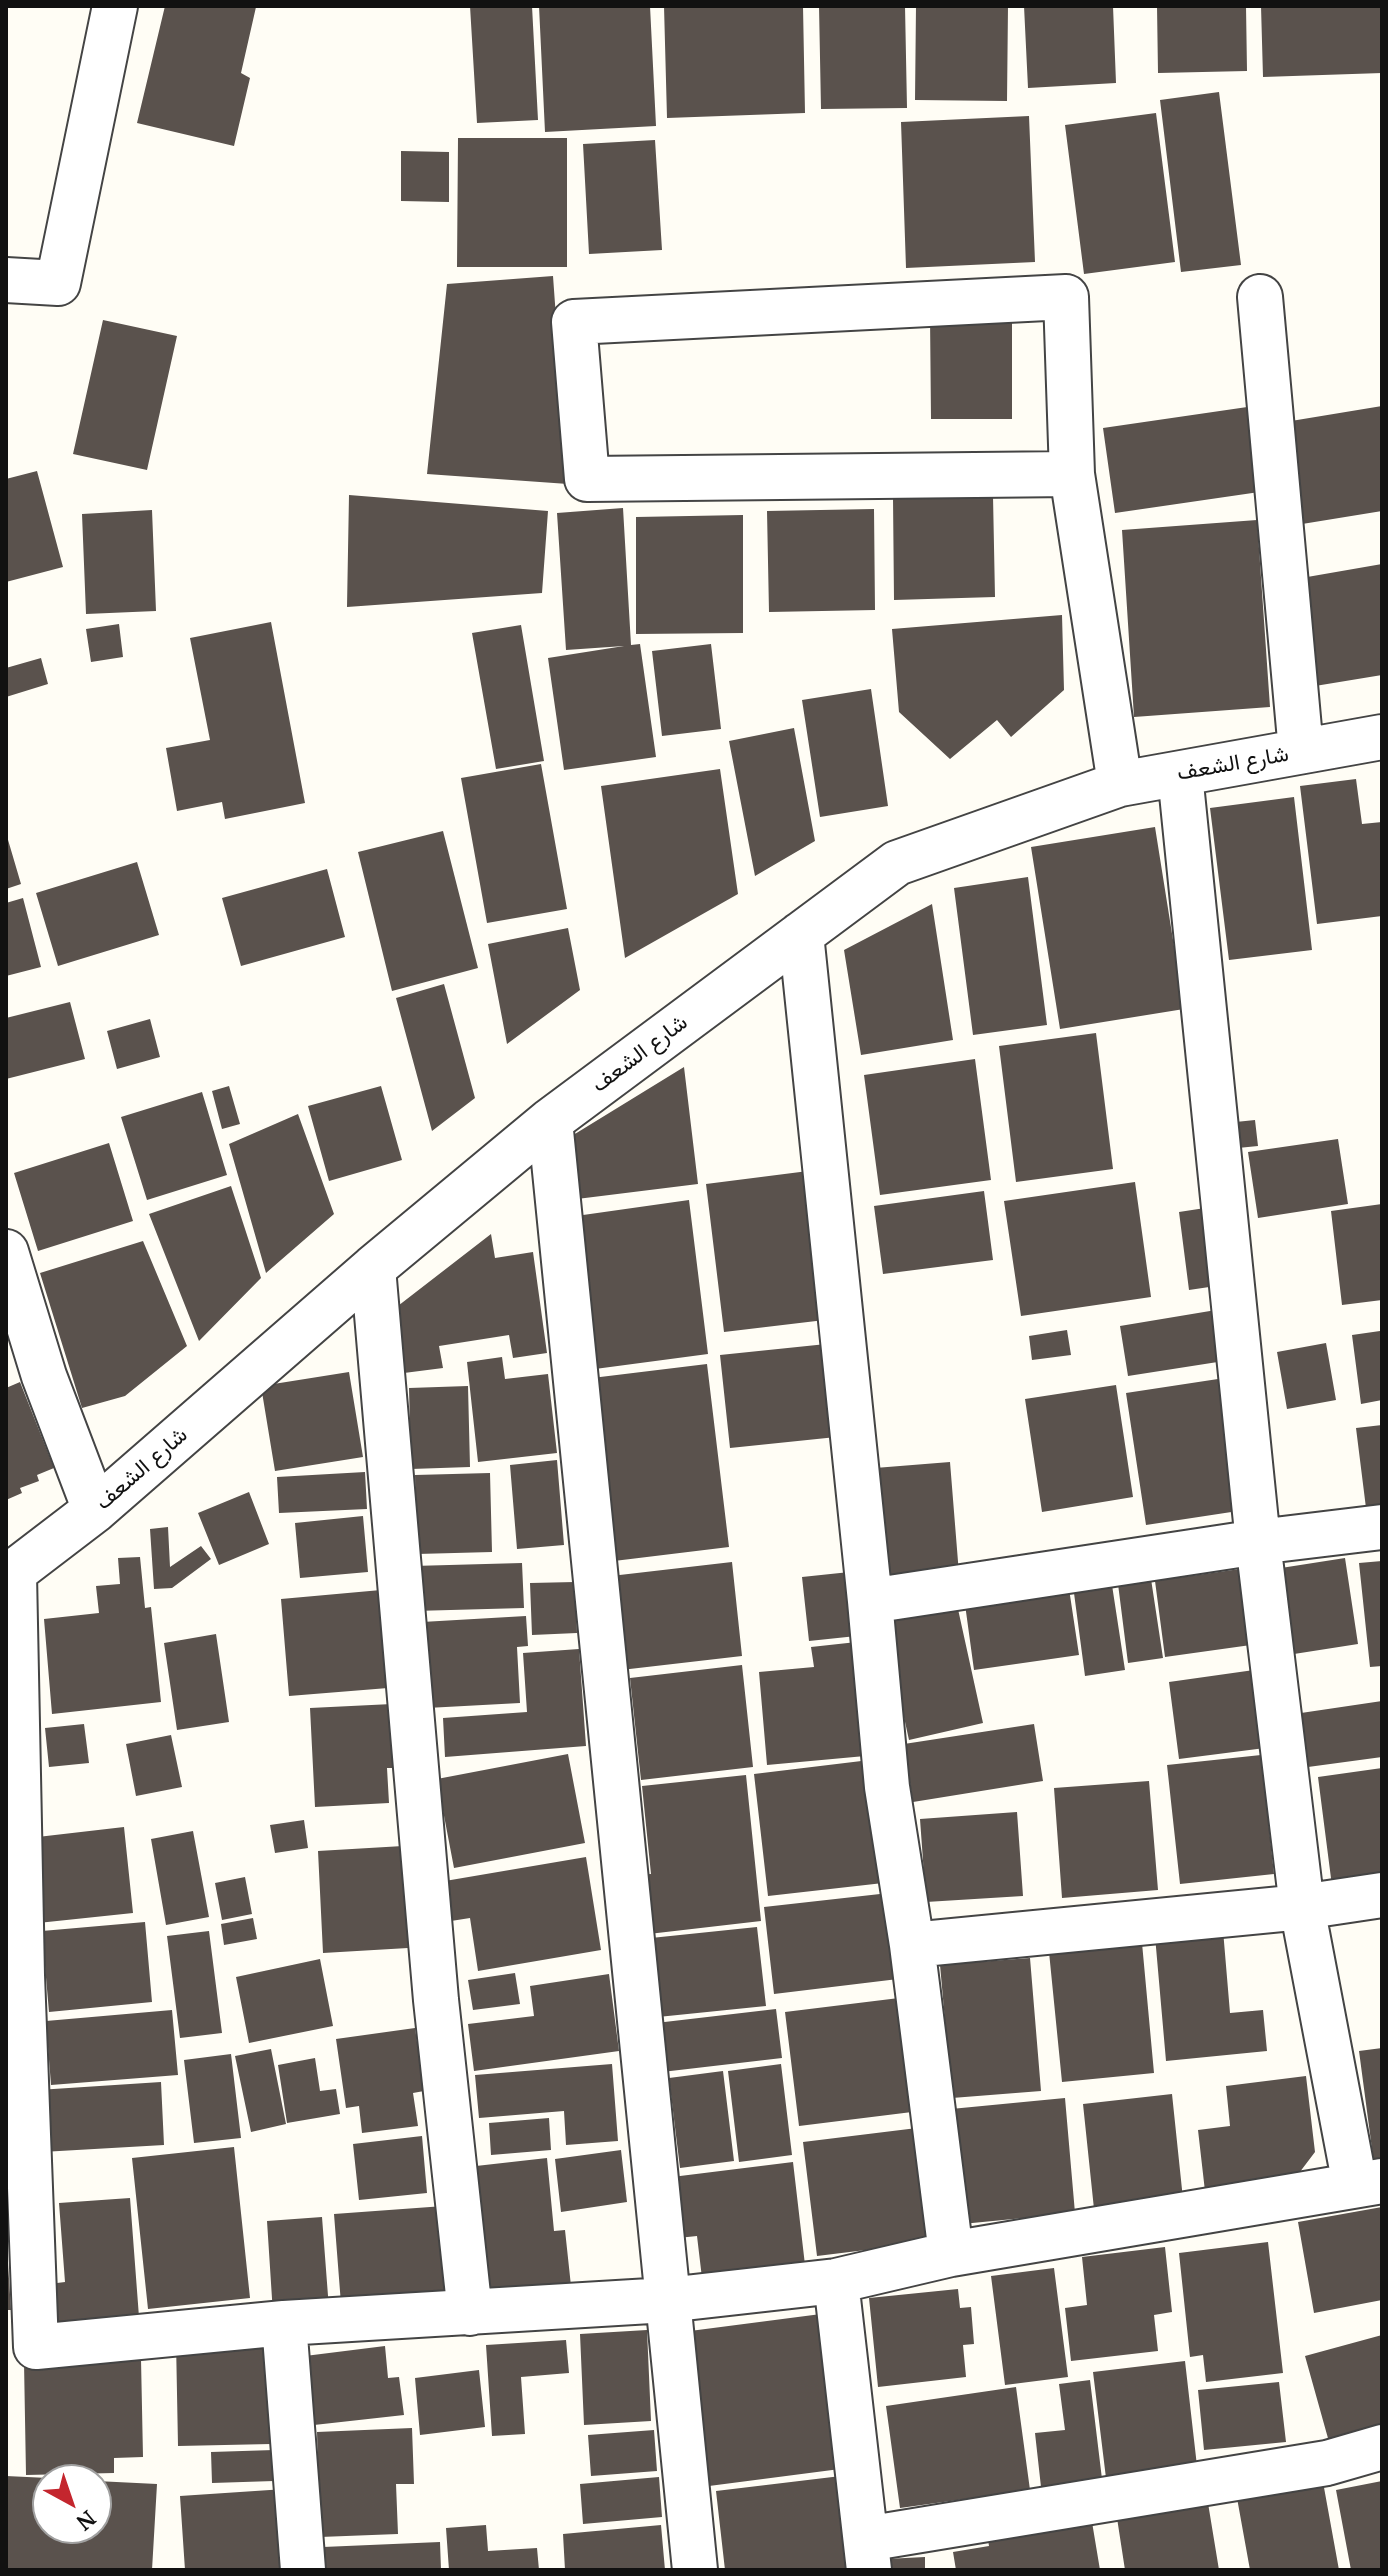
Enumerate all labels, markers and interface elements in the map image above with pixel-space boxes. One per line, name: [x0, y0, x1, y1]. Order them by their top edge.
street label: شارع الشعف: [1175, 741, 1291, 787]
street label: شارع الشعف: [587, 1010, 693, 1098]
street label: شارع الشعف: [91, 1422, 193, 1516]
north arrow: [32, 2464, 112, 2544]
text: N: [71, 2505, 102, 2538]

